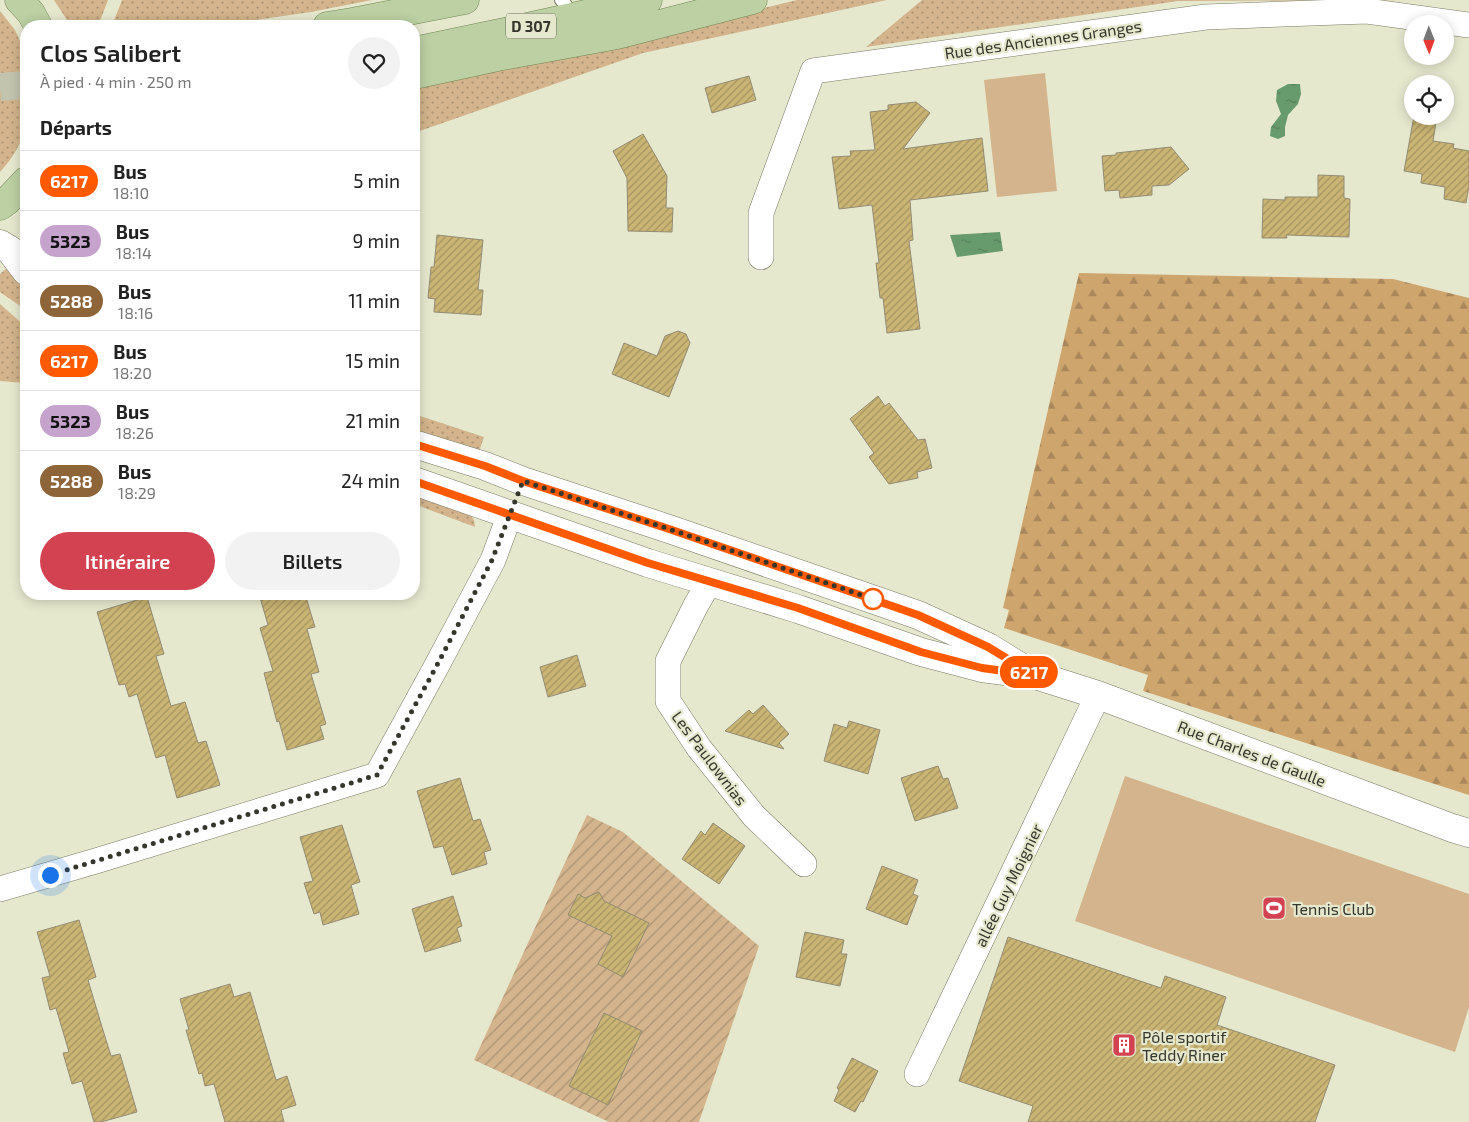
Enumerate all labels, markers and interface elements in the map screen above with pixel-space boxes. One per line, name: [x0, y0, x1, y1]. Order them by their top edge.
road number: D 307: [506, 14, 556, 38]
north arrow: [1404, 15, 1454, 65]
map controls: [1404, 15, 1454, 125]
street label: Rue des Anciennes Granges: [943, 16, 1143, 62]
button: heart: [348, 37, 400, 89]
text: Clos Salibert: [40, 38, 181, 67]
text: À pied · 4 min · 250 m: [40, 72, 191, 91]
button: locate: [1404, 75, 1454, 125]
text: Départs: [40, 116, 112, 139]
text: Bus: [113, 160, 147, 183]
text: 5 min: [353, 169, 400, 192]
text: 6217: [50, 170, 88, 192]
text: 18:10: [113, 183, 149, 202]
text: Bus: [116, 220, 149, 243]
text: 9 min: [352, 229, 400, 252]
text: 5323: [50, 230, 91, 252]
text: 18:14: [116, 243, 152, 262]
text: Bus: [118, 280, 151, 303]
text: 11 min: [348, 289, 400, 312]
text: 5288: [50, 290, 93, 312]
text: 18:16: [118, 303, 153, 322]
text: Bus: [113, 340, 147, 363]
text: 15 min: [346, 349, 400, 372]
text: 6217: [50, 350, 88, 372]
text: 18:20: [113, 363, 152, 382]
text: Bus: [116, 400, 149, 423]
text: 21 min: [345, 409, 400, 432]
text: 5323: [50, 410, 91, 432]
text: 18:26: [116, 423, 154, 442]
text: Bus: [118, 460, 151, 483]
text: 24 min: [341, 469, 400, 492]
text: 5288: [50, 470, 93, 492]
text: 18:29: [118, 483, 156, 502]
button: Itinéraire: [40, 532, 215, 590]
button: Billets: [225, 532, 400, 590]
unlabelled marker: [862, 588, 884, 610]
line badge: 6217: [994, 656, 1064, 688]
text: 6217: [1010, 661, 1048, 683]
street label: Les Paulownias: [668, 707, 752, 809]
street label: Rue Charles de Gaulle: [1175, 716, 1329, 790]
street label: allée Guy Moignier: [970, 820, 1046, 949]
your location: [38, 863, 63, 888]
sports icon: Tennis Club: [1261, 895, 1287, 921]
place label: Tennis Club: [1292, 899, 1374, 918]
place label: Pôle sportif Teddy Riner: [1142, 1027, 1227, 1064]
building icon: Pôle sportif Teddy Riner: [1111, 1032, 1137, 1058]

